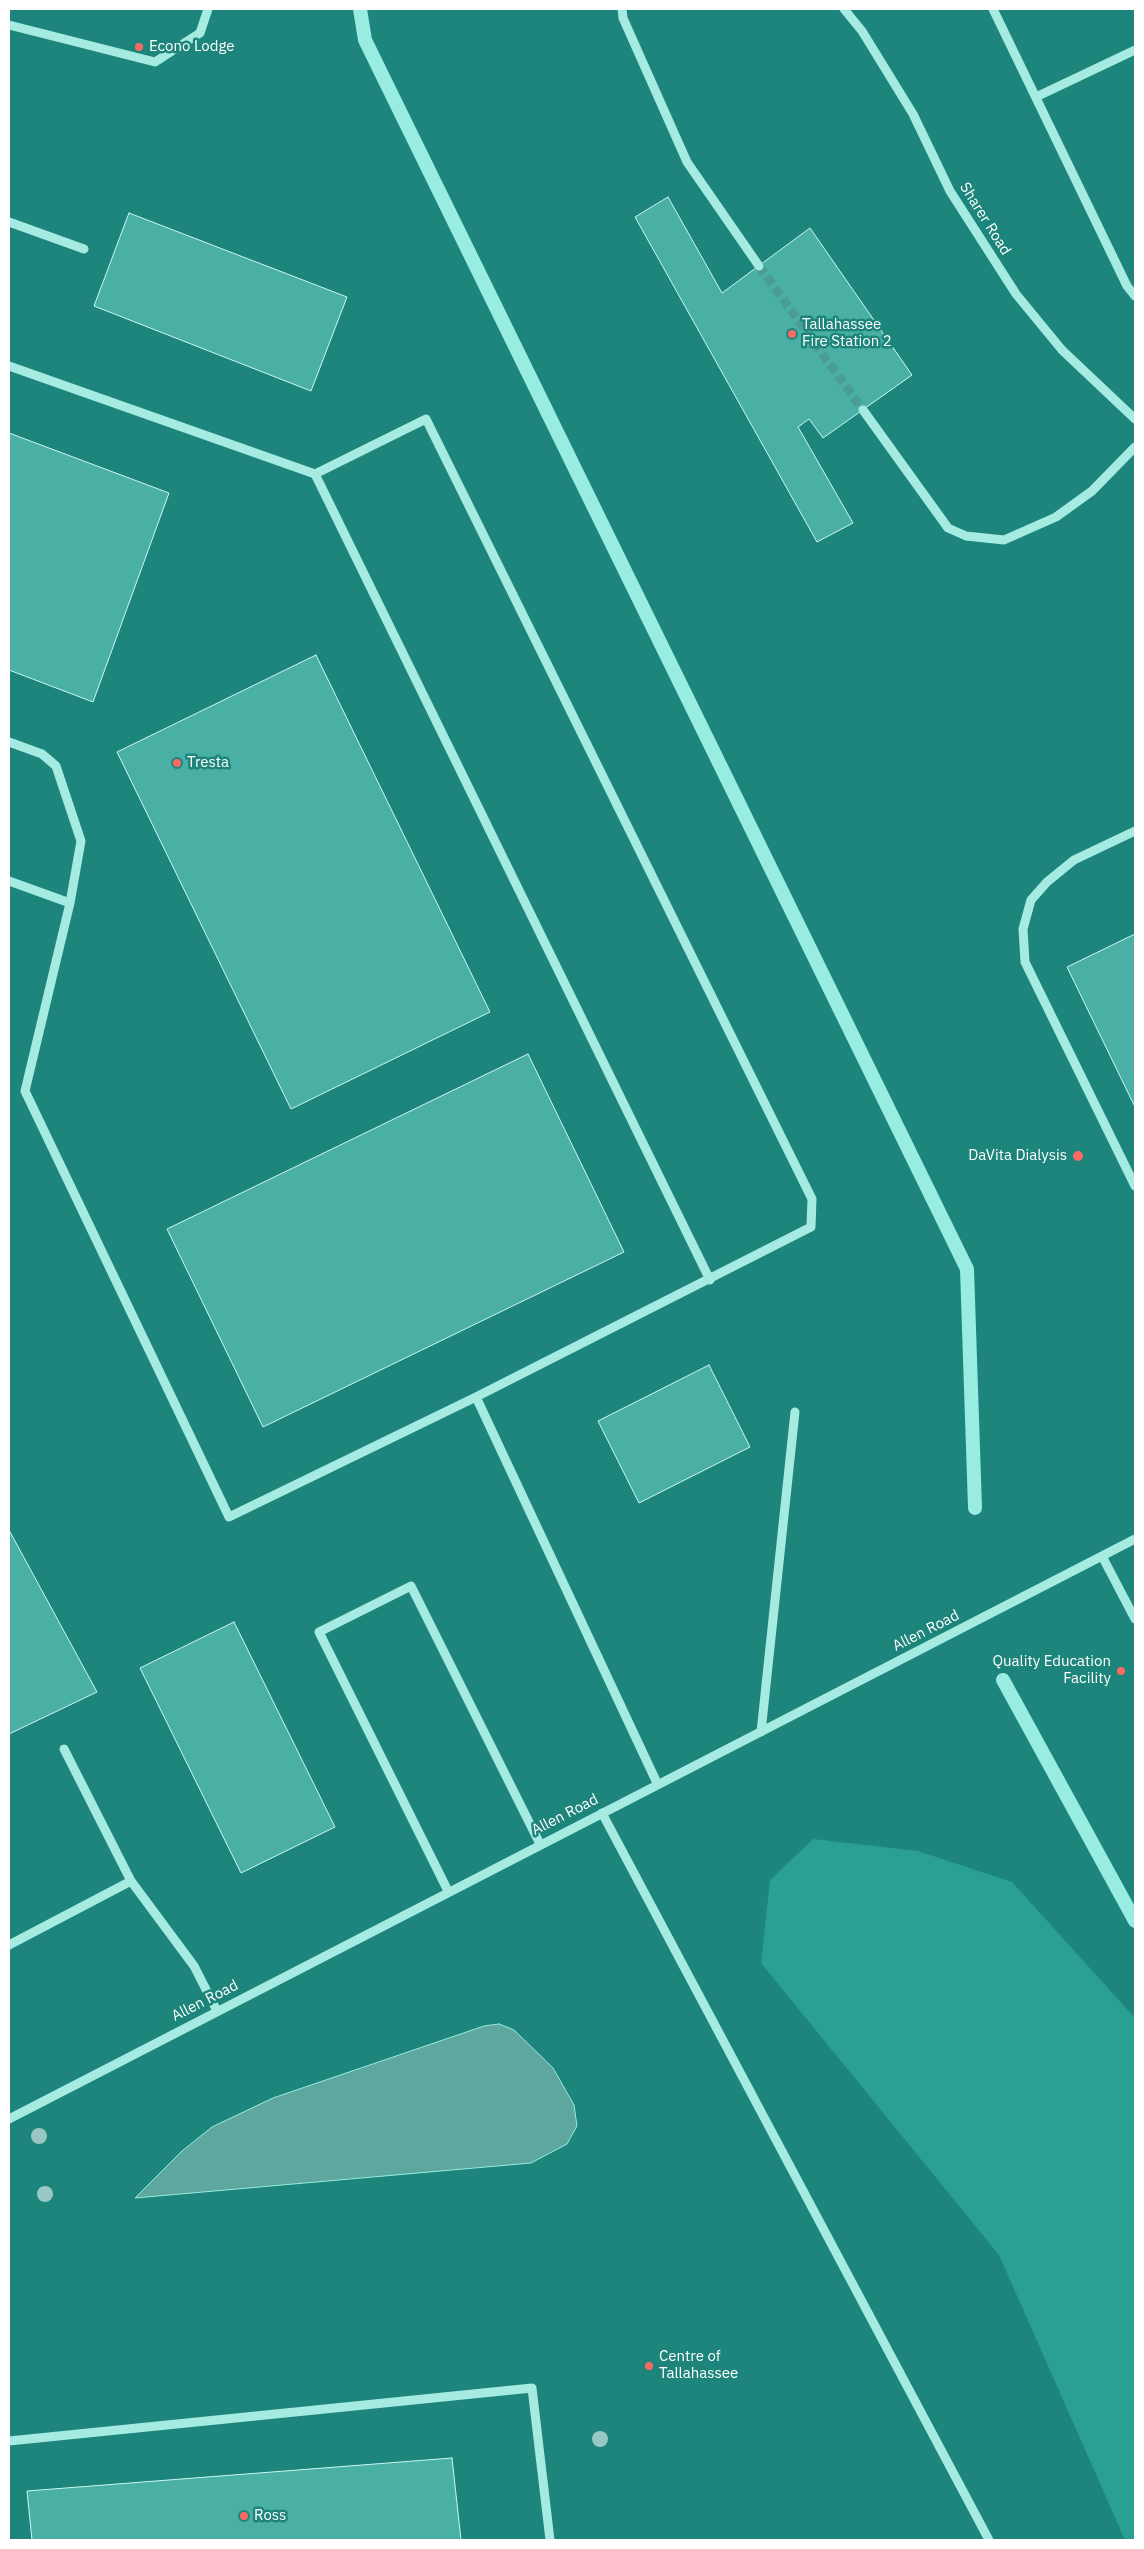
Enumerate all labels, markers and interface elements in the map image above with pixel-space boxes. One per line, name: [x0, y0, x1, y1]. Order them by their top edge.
place label: Econo Lodge: [149, 38, 234, 56]
marker: Econo Lodge: [133, 41, 145, 53]
street label: Sharer Road: [956, 179, 1014, 259]
place label: Tallahassee Fire Station 2: [802, 316, 892, 351]
marker: Tallahassee Fire Station 2: [786, 328, 798, 340]
place label: Tresta: [187, 754, 229, 772]
marker: Tresta: [171, 757, 183, 769]
place label: DaVita Dialysis: [968, 1147, 1067, 1165]
marker: DaVita Dialysis: [1071, 1149, 1085, 1163]
street label: Allen Road: [890, 1607, 962, 1655]
place label: Quality Education Facility: [992, 1653, 1111, 1688]
marker: Quality Education Facility: [1115, 1665, 1127, 1677]
street label: Allen Road: [529, 1791, 601, 1839]
street label: Allen Road: [169, 1977, 241, 2025]
place label: Centre of Tallahassee: [659, 2348, 738, 2383]
marker: Centre of Tallahassee: [643, 2360, 655, 2372]
place label: Ross: [254, 2507, 286, 2525]
marker: Ross: [238, 2510, 250, 2522]

